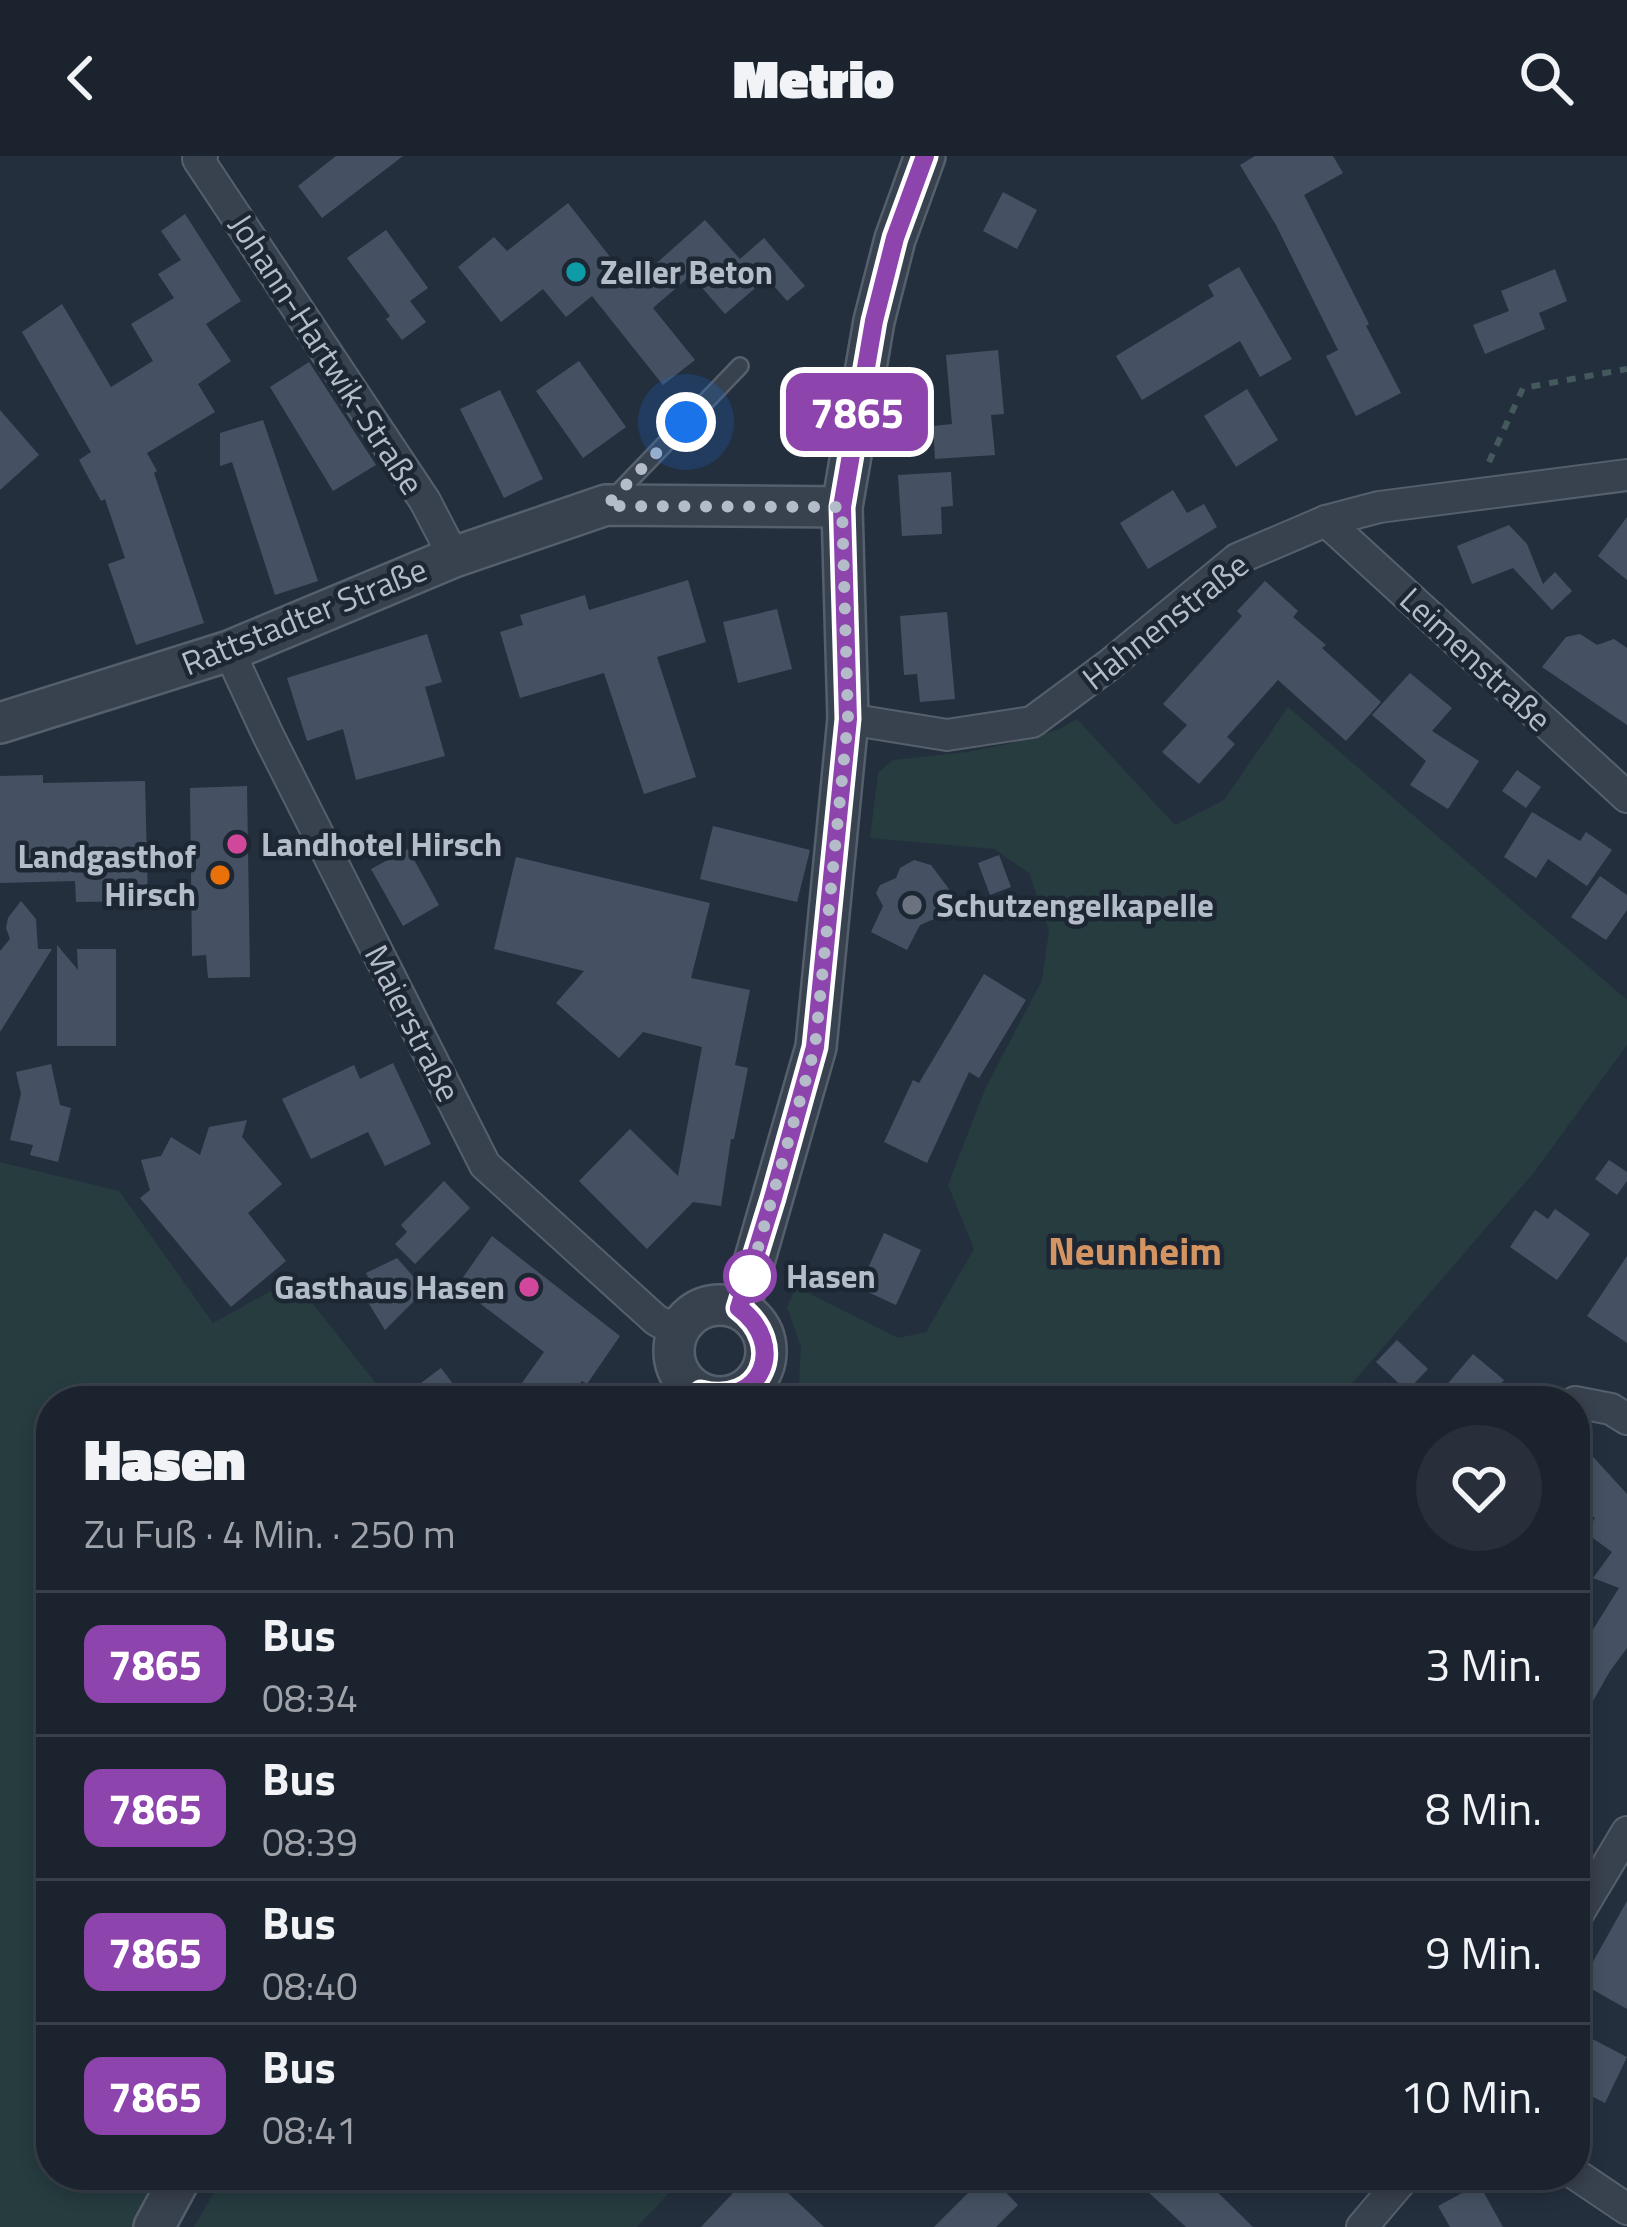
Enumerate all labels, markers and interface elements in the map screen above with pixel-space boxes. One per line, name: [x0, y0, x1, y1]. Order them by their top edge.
text: Metrio: [733, 37, 894, 119]
icon: back: [48, 45, 114, 111]
icon: search: [1513, 45, 1579, 111]
street label: Johann-Hartwik-Straße: [217, 204, 437, 504]
place label: Zeller Beton: [600, 247, 773, 297]
marker: Zeller Beton: [563, 259, 589, 285]
line badge: 7865: [773, 373, 941, 451]
text: 7865: [810, 380, 904, 444]
your location: [656, 392, 716, 452]
street label: Hahnenstraße: [1071, 540, 1259, 702]
street label: Rattstadter Straße: [174, 544, 434, 688]
street label: Leimenstraße: [1389, 575, 1563, 743]
place label: Landhotel Hirsch: [261, 819, 502, 869]
place label: Landgasthof Hirsch: [18, 831, 196, 919]
marker: Landhotel Hirsch: [224, 831, 250, 857]
marker: Landgasthof Hirsch: [207, 862, 233, 888]
place label: Schutzengelkapelle: [936, 880, 1214, 930]
marker: Schutzengelkapelle: [899, 892, 925, 918]
street label: Maierstraße: [352, 936, 474, 1110]
district label: Neunheim: [1048, 1221, 1222, 1280]
marker: Hasen: [725, 1251, 775, 1301]
place label: Hasen: [786, 1251, 876, 1301]
place label: Gasthaus Hasen: [274, 1262, 505, 1312]
marker: Gasthaus Hasen: [516, 1274, 542, 1300]
text: Hasen: [84, 1415, 245, 1502]
button: heart: [1416, 1425, 1542, 1551]
text: Zu Fuß · 4 Min. · 250 m: [84, 1504, 456, 1563]
text: Bus: [262, 1600, 336, 1668]
text: 3 Min.: [1425, 1630, 1542, 1698]
text: 7865: [108, 1632, 202, 1696]
text: 08:34: [262, 1668, 358, 1727]
text: Bus: [262, 1744, 336, 1812]
text: 8 Min.: [1425, 1774, 1542, 1842]
text: 7865: [108, 1776, 202, 1840]
text: 08:39: [262, 1812, 358, 1871]
text: Bus: [262, 1888, 336, 1956]
text: 9 Min.: [1425, 1918, 1542, 1986]
text: 7865: [108, 1920, 202, 1984]
text: 08:40: [262, 1956, 358, 2015]
text: Bus: [262, 2032, 336, 2100]
text: 10 Min.: [1400, 2062, 1542, 2130]
text: 7865: [108, 2064, 202, 2128]
text: 08:41: [262, 2100, 358, 2159]

